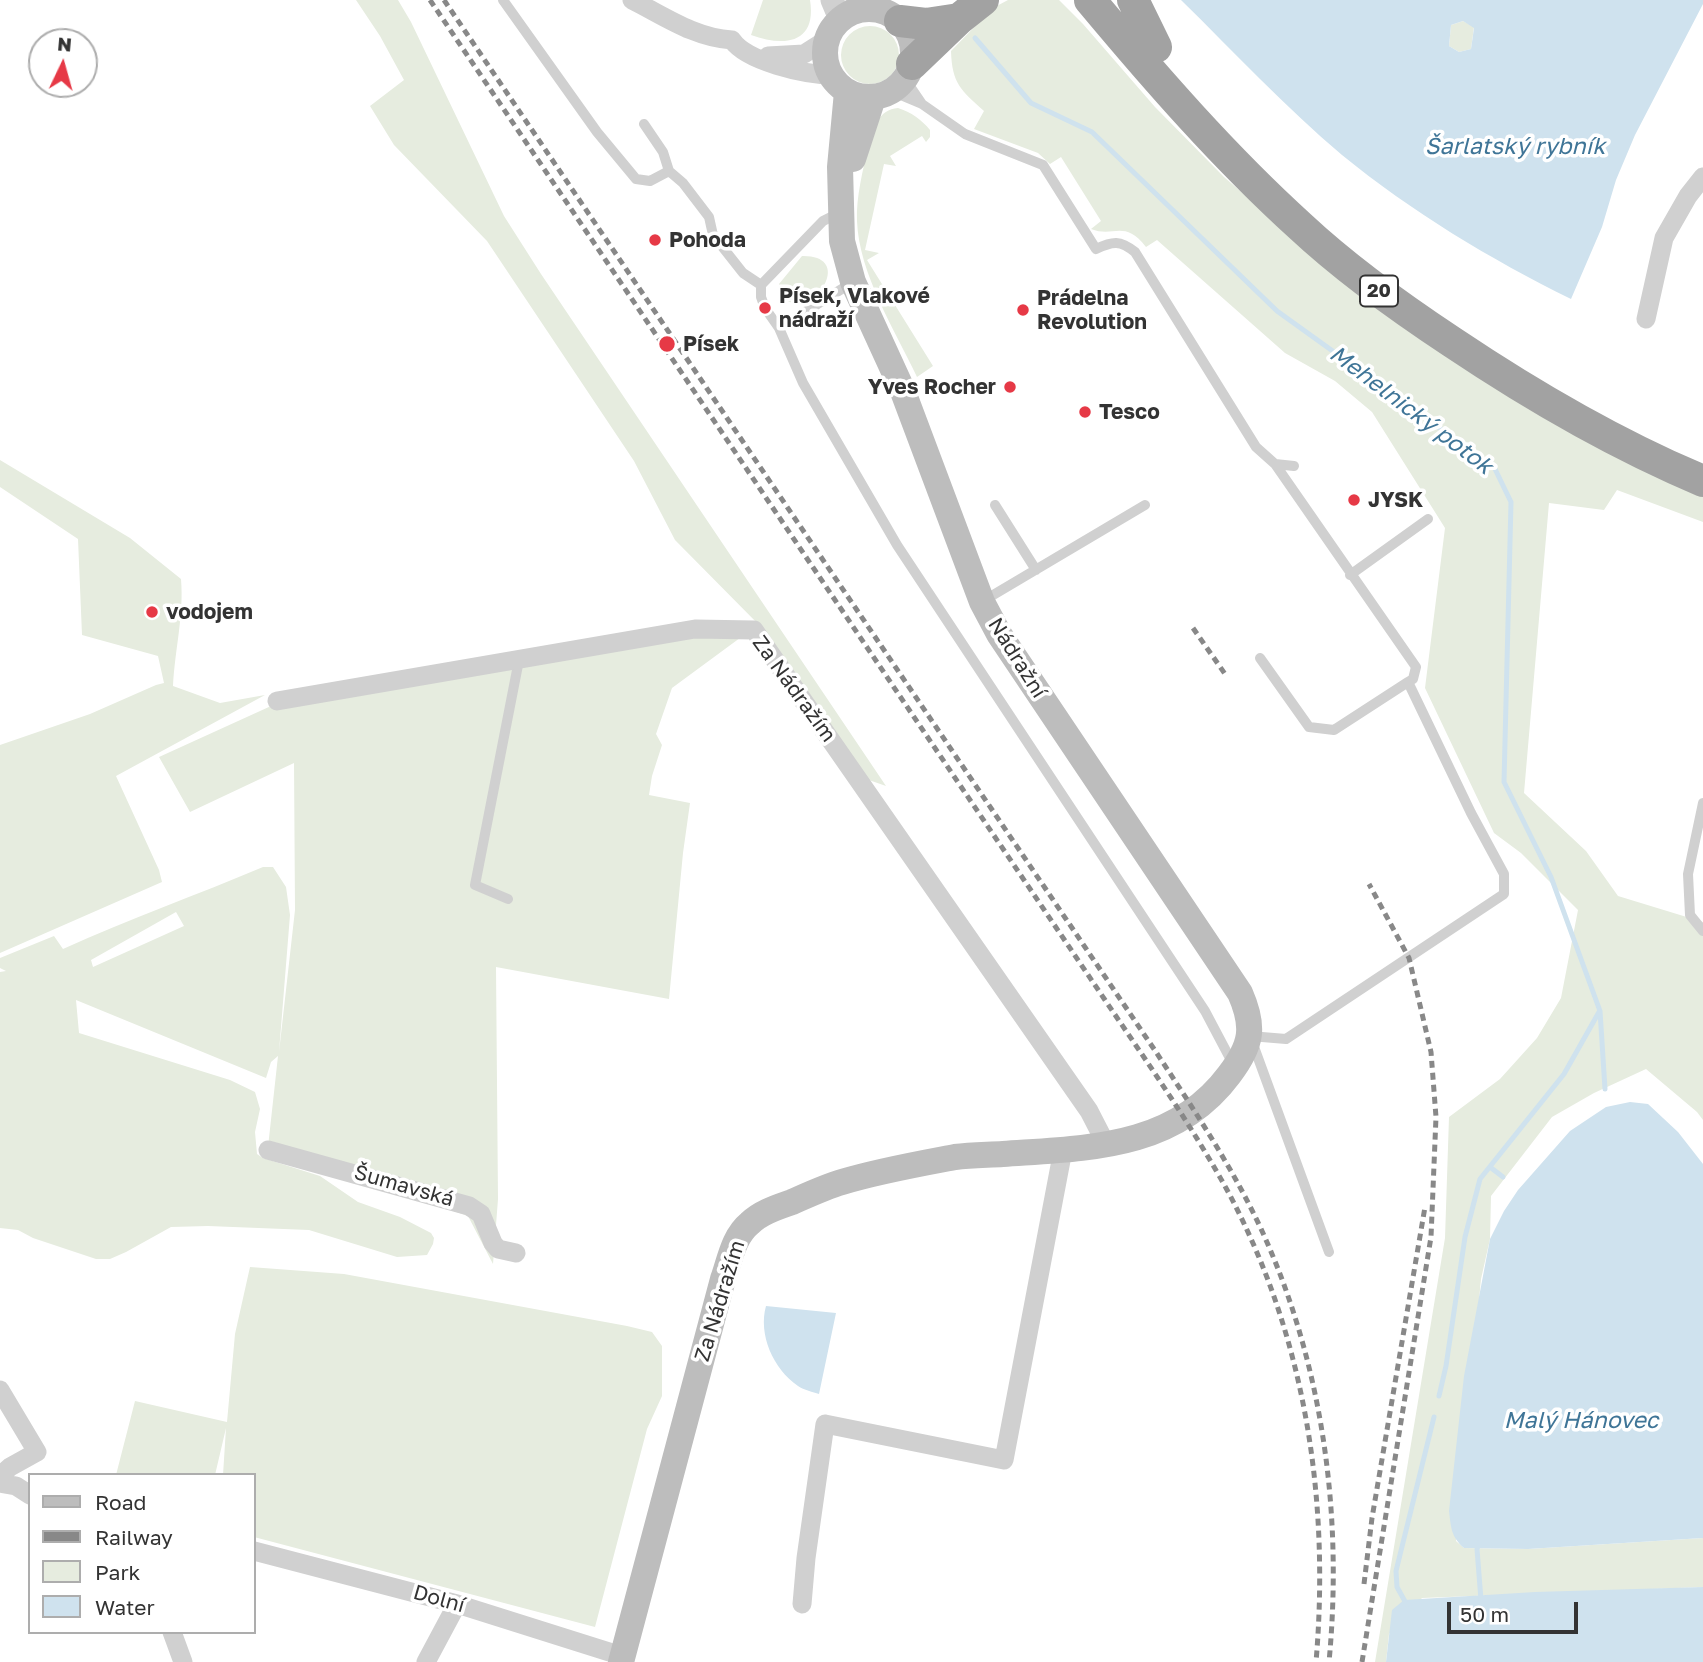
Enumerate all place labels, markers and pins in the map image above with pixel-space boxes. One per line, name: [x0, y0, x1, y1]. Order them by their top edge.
place label: Pohoda: [669, 227, 746, 253]
marker: Pohoda: [647, 232, 663, 248]
place label: Písek, Vlakové nádraží: [779, 283, 930, 333]
place label: Prádelna Revolution: [1037, 285, 1147, 335]
marker: Písek, Vlakové nádraží: [757, 300, 773, 316]
marker: Prádelna Revolution: [1015, 302, 1031, 318]
place label: Písek: [683, 331, 739, 357]
marker: Písek: [657, 334, 677, 354]
place label: Yves Rocher: [868, 374, 996, 400]
marker: Yves Rocher: [1002, 379, 1018, 395]
place label: Tesco: [1099, 399, 1160, 425]
marker: Tesco: [1077, 404, 1093, 420]
place label: JYSK: [1368, 487, 1423, 513]
marker: JYSK: [1346, 492, 1362, 508]
place label: vodojem: [166, 599, 253, 625]
marker: vodojem: [144, 604, 160, 620]

